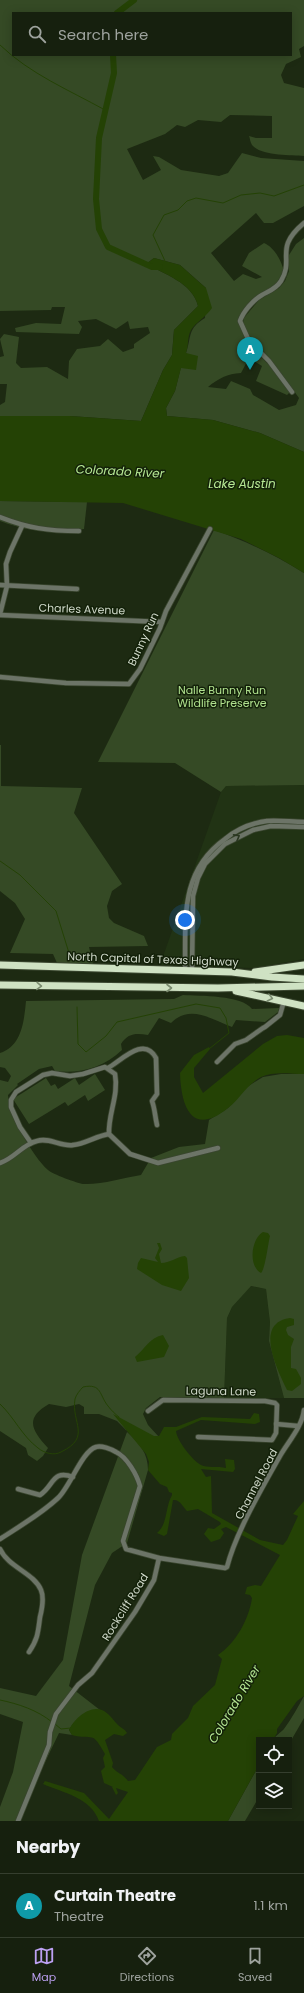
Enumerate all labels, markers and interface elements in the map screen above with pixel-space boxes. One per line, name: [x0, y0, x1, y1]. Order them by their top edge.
search box: [12, 12, 292, 56]
icon: search: [26, 23, 48, 45]
text: Search here: [58, 24, 148, 45]
pin: A: [237, 337, 263, 370]
water label: Colorado River: [75, 460, 165, 482]
water label: Lake Austin: [208, 475, 276, 492]
street label: Charles Avenue: [38, 599, 126, 619]
street label: Bunny Run: [124, 609, 162, 669]
park label: Nalle Bunny Run Wildlife Preserve: [177, 682, 267, 711]
one-way arrow: [233, 834, 240, 842]
your location: [175, 910, 195, 930]
street label: North Capital of Texas Highway: [67, 948, 240, 970]
one-way arrow: [36, 981, 42, 990]
one-way arrow: [166, 984, 172, 992]
one-way arrow: [267, 993, 274, 1001]
street label: Laguna Lane: [186, 1382, 256, 1400]
street label: Channel Road: [231, 1446, 281, 1522]
street label: Rockcliff Road: [98, 1570, 152, 1644]
water label: Colorado River: [204, 1661, 264, 1746]
map controls: [256, 1737, 292, 1809]
button: locate: [256, 1737, 292, 1773]
button: layers: [256, 1773, 292, 1809]
text: Nearby: [16, 1835, 80, 1859]
text: Curtain Theatre: [54, 1885, 176, 1906]
text: A: [24, 1896, 34, 1915]
text: 1.1 km: [253, 1896, 288, 1915]
text: Theatre: [54, 1907, 104, 1926]
tab: Map: [32, 1945, 56, 1986]
tab: Directions: [120, 1945, 174, 1986]
tab: Saved: [238, 1945, 272, 1986]

